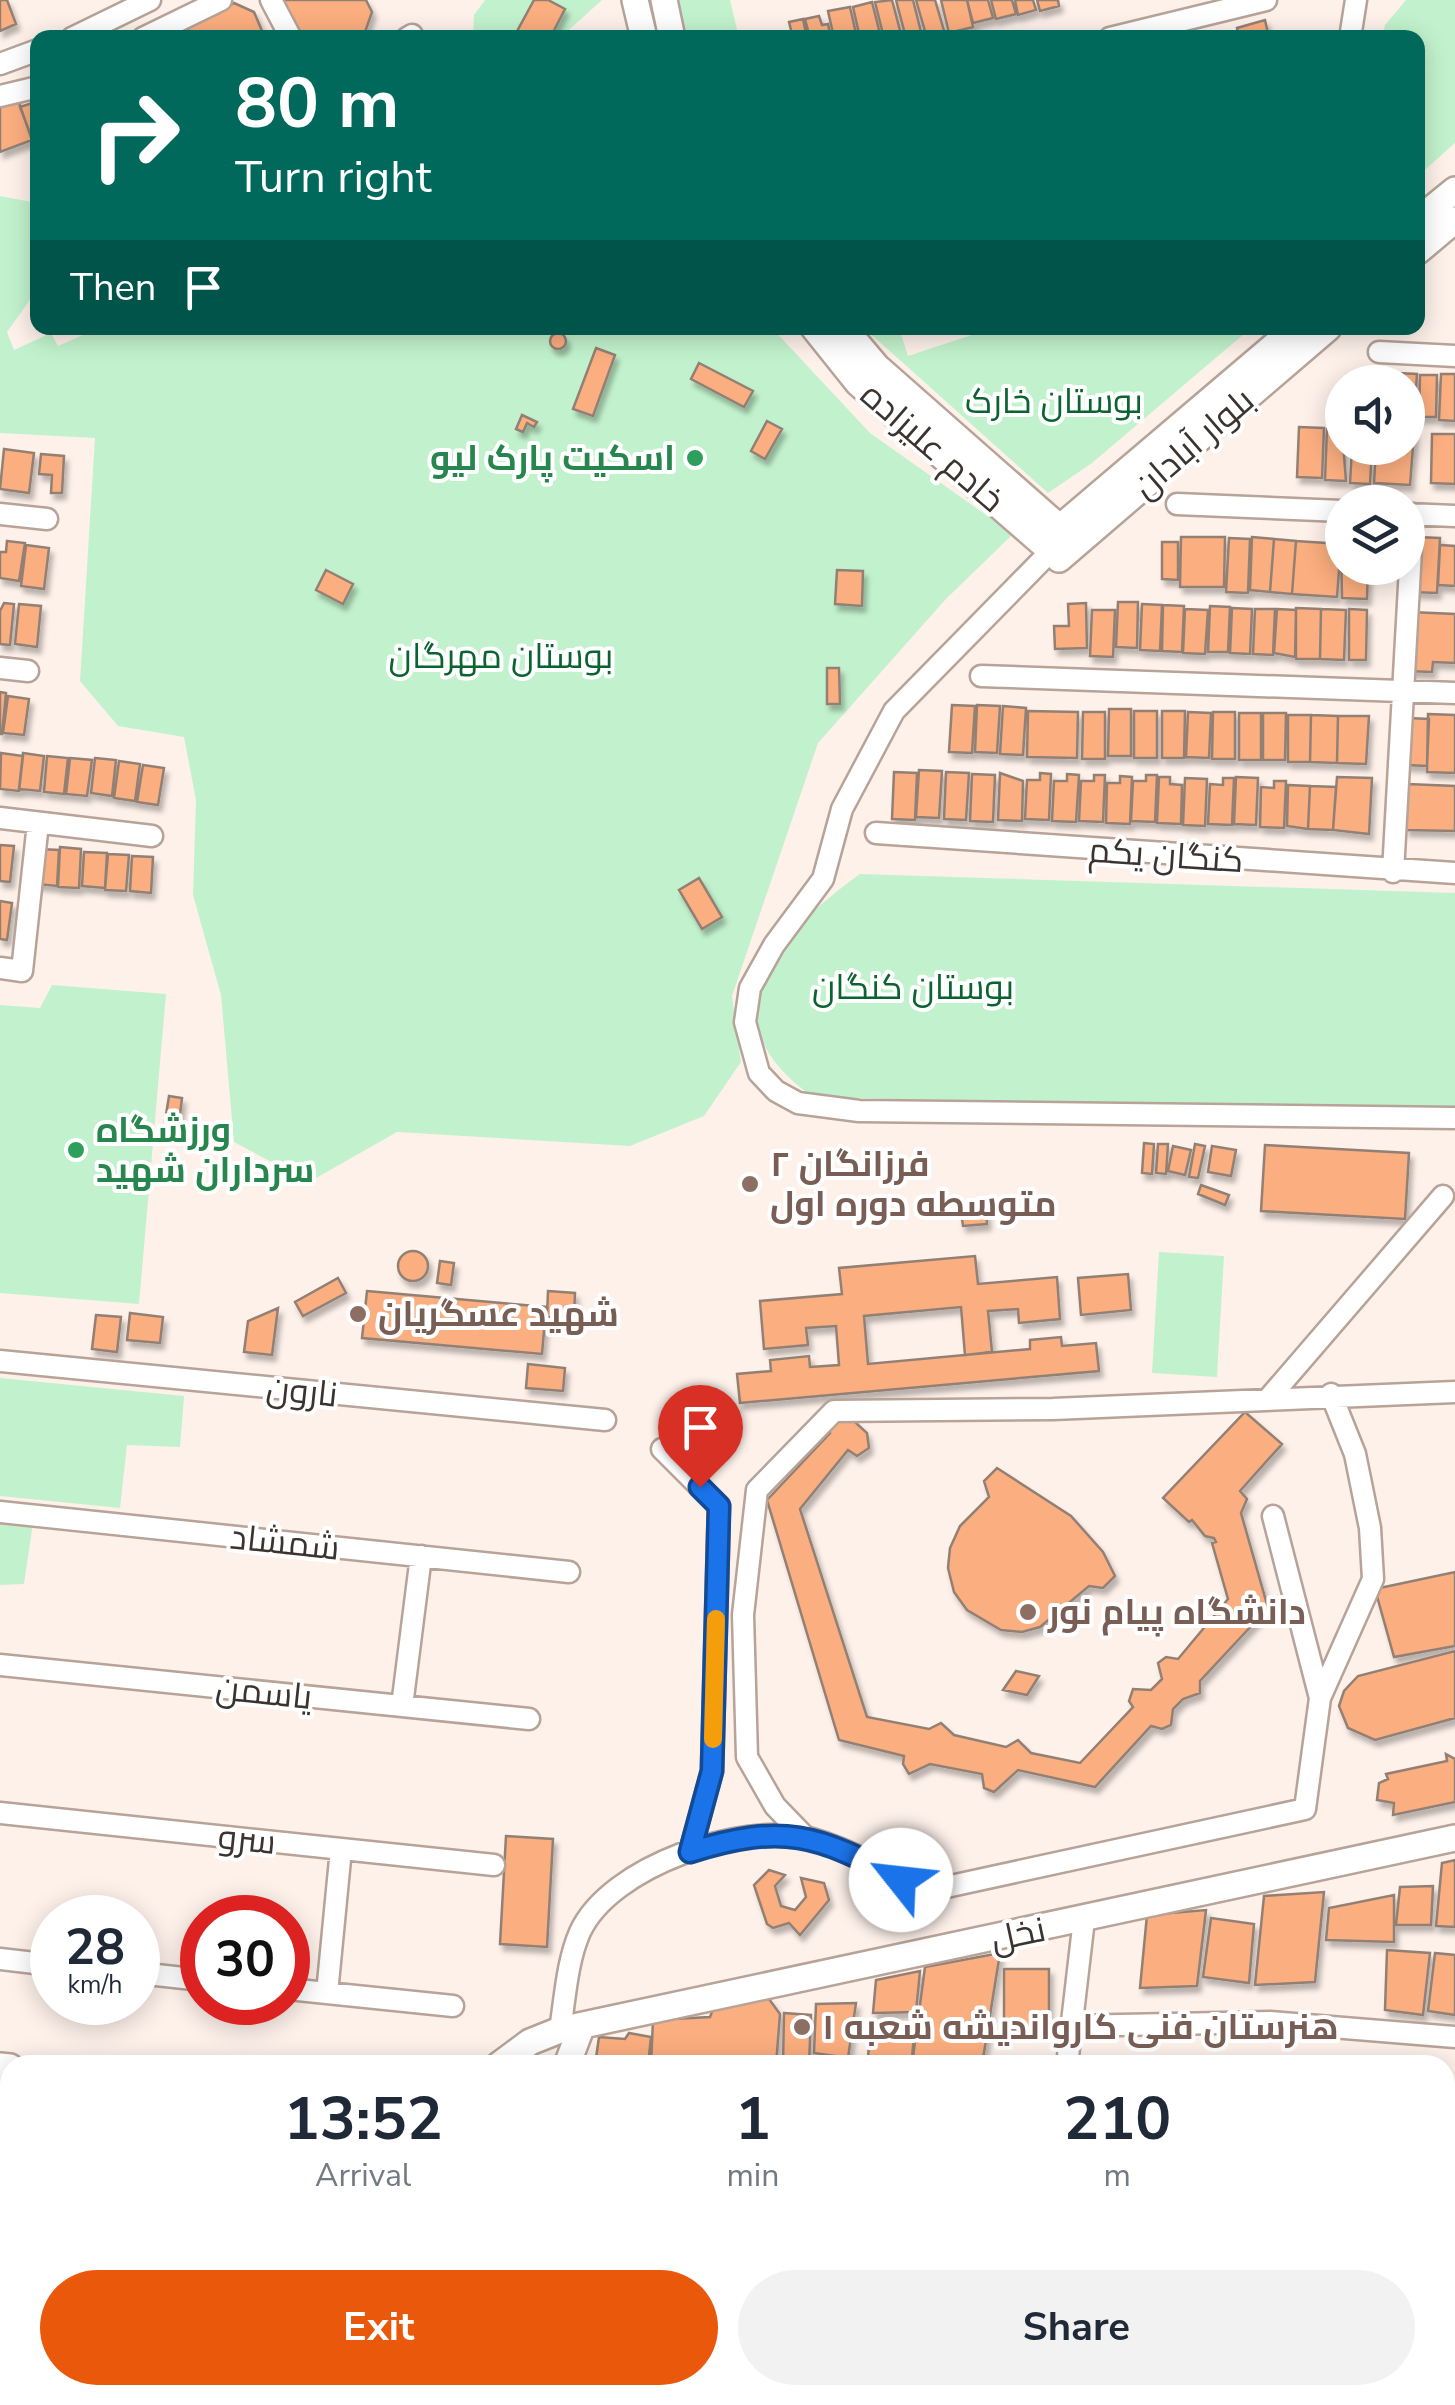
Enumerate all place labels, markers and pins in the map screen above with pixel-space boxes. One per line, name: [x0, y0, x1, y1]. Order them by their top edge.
place label: اسکیت پارک لیو: [430, 435, 675, 483]
marker: اسکیت پارک لیو: [684, 447, 706, 469]
place label: ورزشگاه سرداران شهید: [96, 1107, 314, 1194]
marker: ورزشگاه سرداران شهید: [65, 1139, 87, 1161]
place label: فرزانگان ۲ متوسطه دوره اول: [770, 1141, 1057, 1228]
marker: فرزانگان ۲ متوسطه دوره اول: [739, 1173, 761, 1195]
place label: شهید عسگریان: [378, 1291, 619, 1338]
marker: شهید عسگریان: [347, 1303, 369, 1325]
pin: [658, 1385, 743, 1488]
place label: دانشگاه پیام نور: [1047, 1589, 1306, 1637]
marker: دانشگاه پیام نور: [1017, 1601, 1039, 1623]
place label: هنرستان فنی کارواندیشه شعبه ۱: [822, 2004, 1339, 2051]
marker: هنرستان فنی کارواندیشه شعبه ۱: [791, 2016, 813, 2038]

